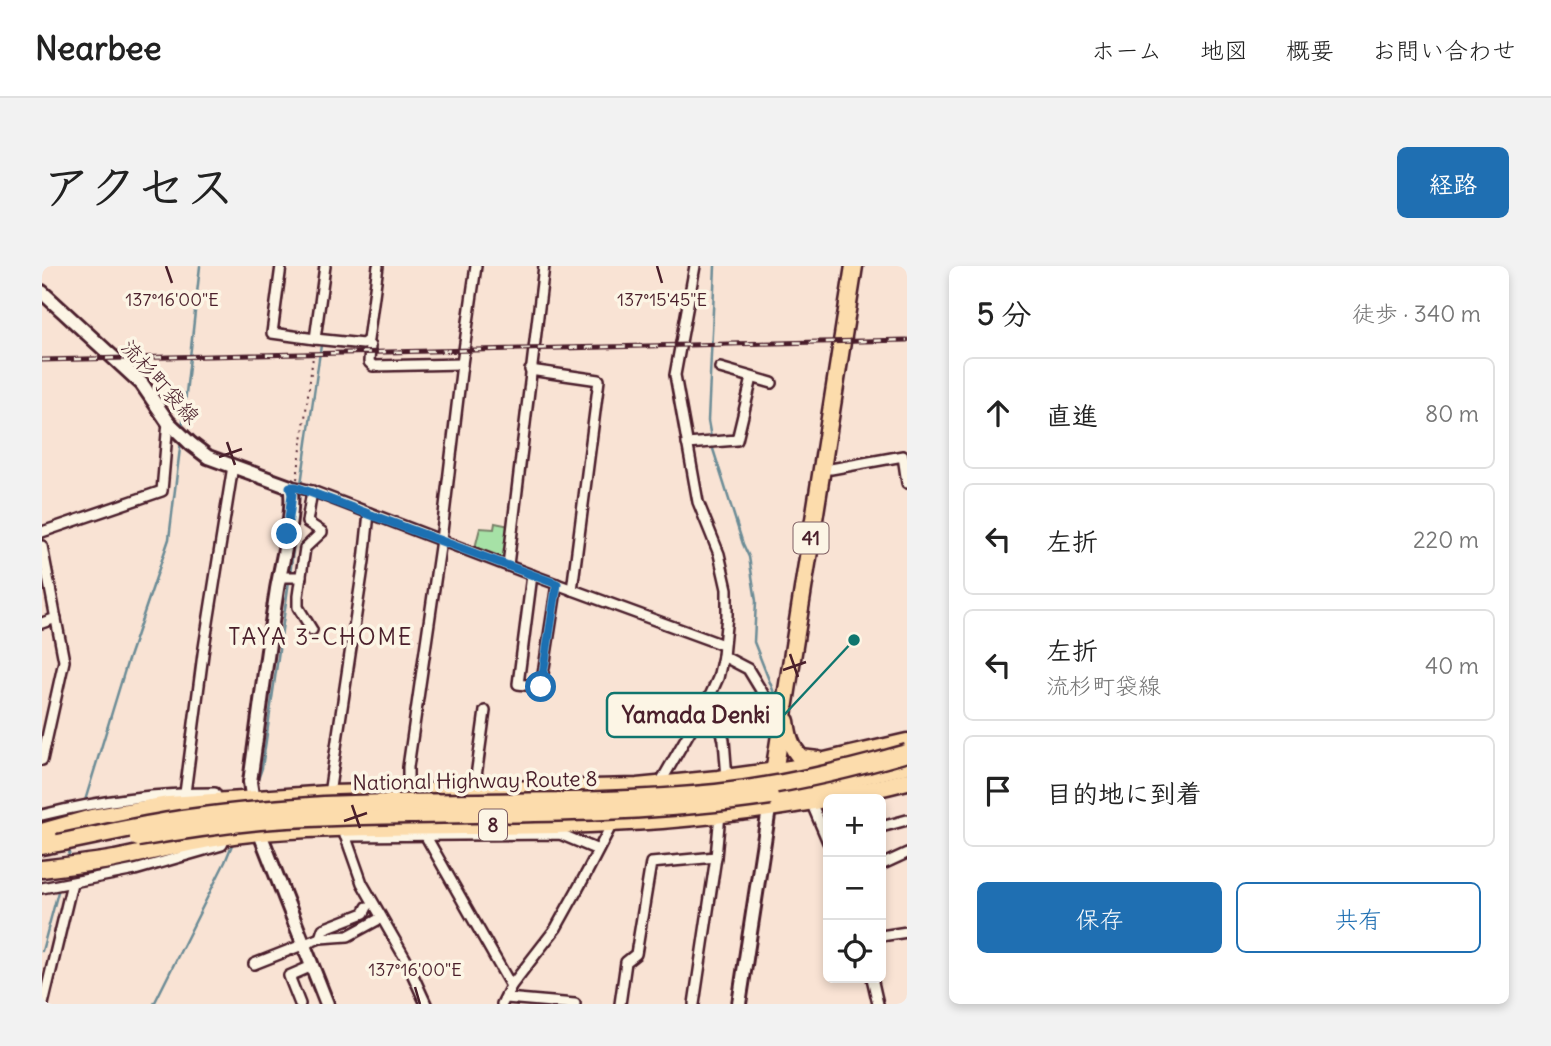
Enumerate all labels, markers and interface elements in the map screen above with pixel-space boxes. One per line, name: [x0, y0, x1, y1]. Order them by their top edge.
text: Nearbee: [35, 27, 161, 69]
text: ホーム: [1091, 35, 1162, 65]
text: 地図: [1200, 35, 1248, 65]
text: 概要: [1286, 35, 1334, 65]
text: お問い合わせ: [1372, 35, 1516, 65]
button: 経路: [1397, 147, 1509, 218]
text: アクセス: [42, 156, 235, 217]
text: 137°16'00"E: [125, 288, 219, 311]
text: 137°15'45"E: [617, 288, 707, 311]
text: 5 分: [977, 295, 1031, 333]
text: 徒歩 · 340 m: [1352, 299, 1481, 328]
street label: 流杉町袋線: [115, 334, 206, 430]
icon: ahead: [979, 394, 1017, 432]
text: 直進: [1046, 399, 1098, 432]
text: 80 m: [1425, 399, 1479, 428]
route end: [271, 518, 302, 549]
icon: left: [979, 520, 1017, 558]
road number: 41: [794, 522, 828, 554]
text: 左折: [1046, 525, 1098, 558]
text: 220 m: [1413, 525, 1479, 554]
district label: TAYA 3-CHOME: [228, 622, 414, 651]
text: 左折: [1046, 634, 1098, 667]
icon: left: [979, 646, 1017, 684]
text: 40 m: [1425, 651, 1479, 680]
route start: [525, 671, 556, 702]
text: 流杉町袋線: [1046, 671, 1161, 700]
callout: Yamada Denki: [607, 693, 784, 737]
text: Yamada Denki: [621, 700, 770, 729]
street label: National Highway Route 8: [352, 765, 598, 796]
icon: arrive: [979, 772, 1017, 810]
text: 目的地に到着: [1046, 777, 1202, 810]
map controls: [823, 794, 886, 983]
button: +: [823, 794, 886, 857]
road number: 8: [479, 810, 507, 840]
button: −: [823, 857, 886, 920]
button: 保存: [977, 882, 1222, 953]
button: 共有: [1236, 882, 1481, 953]
button: locate: [823, 920, 886, 983]
text: 137°16'00"E: [368, 958, 462, 981]

